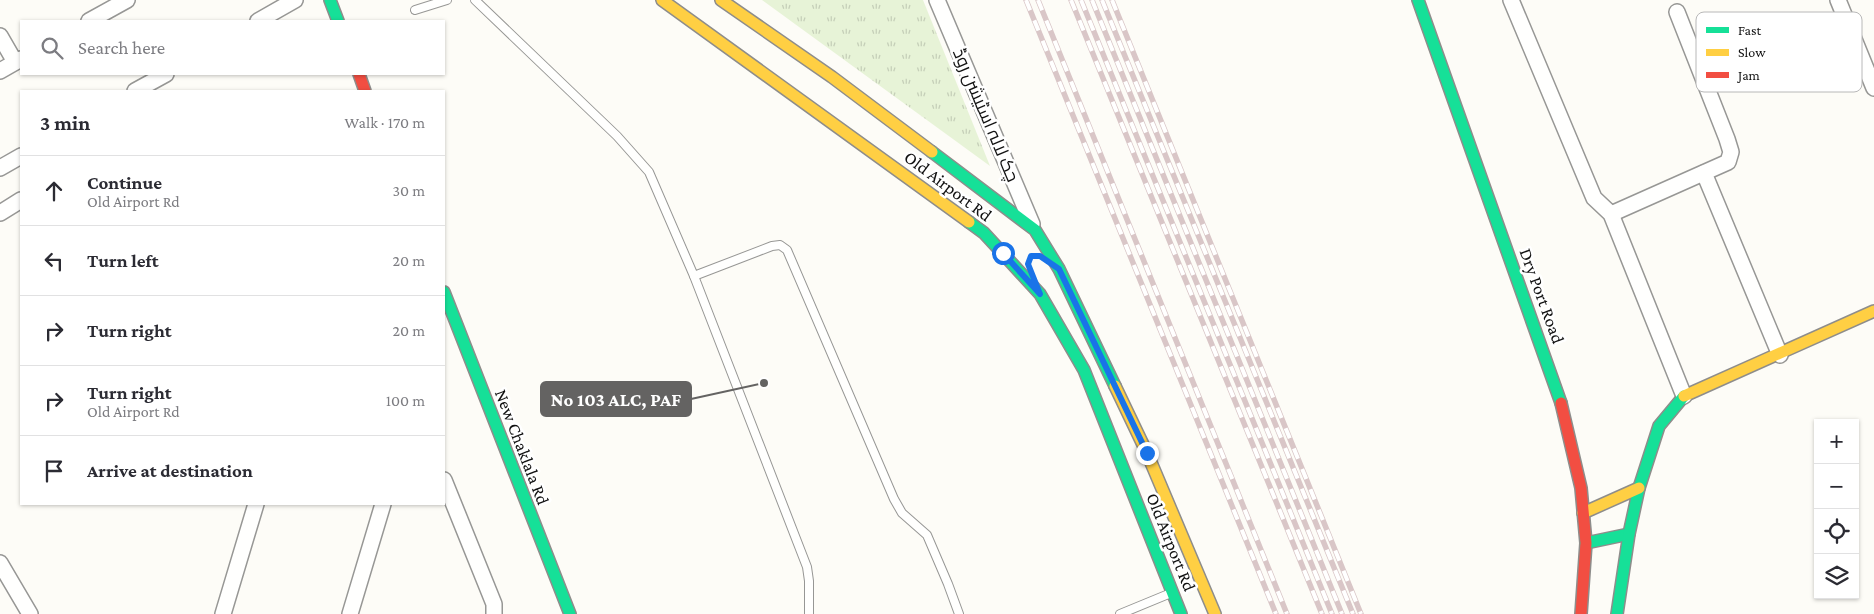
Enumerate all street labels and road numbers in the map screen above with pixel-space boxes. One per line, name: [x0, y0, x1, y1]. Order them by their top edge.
street label: چک لالہ اسٹیشن روڈ: [947, 45, 1023, 186]
street label: Old Airport Rd: [900, 147, 996, 226]
street label: Dry Port Road: [1516, 246, 1569, 347]
street label: New Chaklala Rd: [491, 386, 553, 508]
street label: Old Airport Rd: [1142, 490, 1200, 595]

